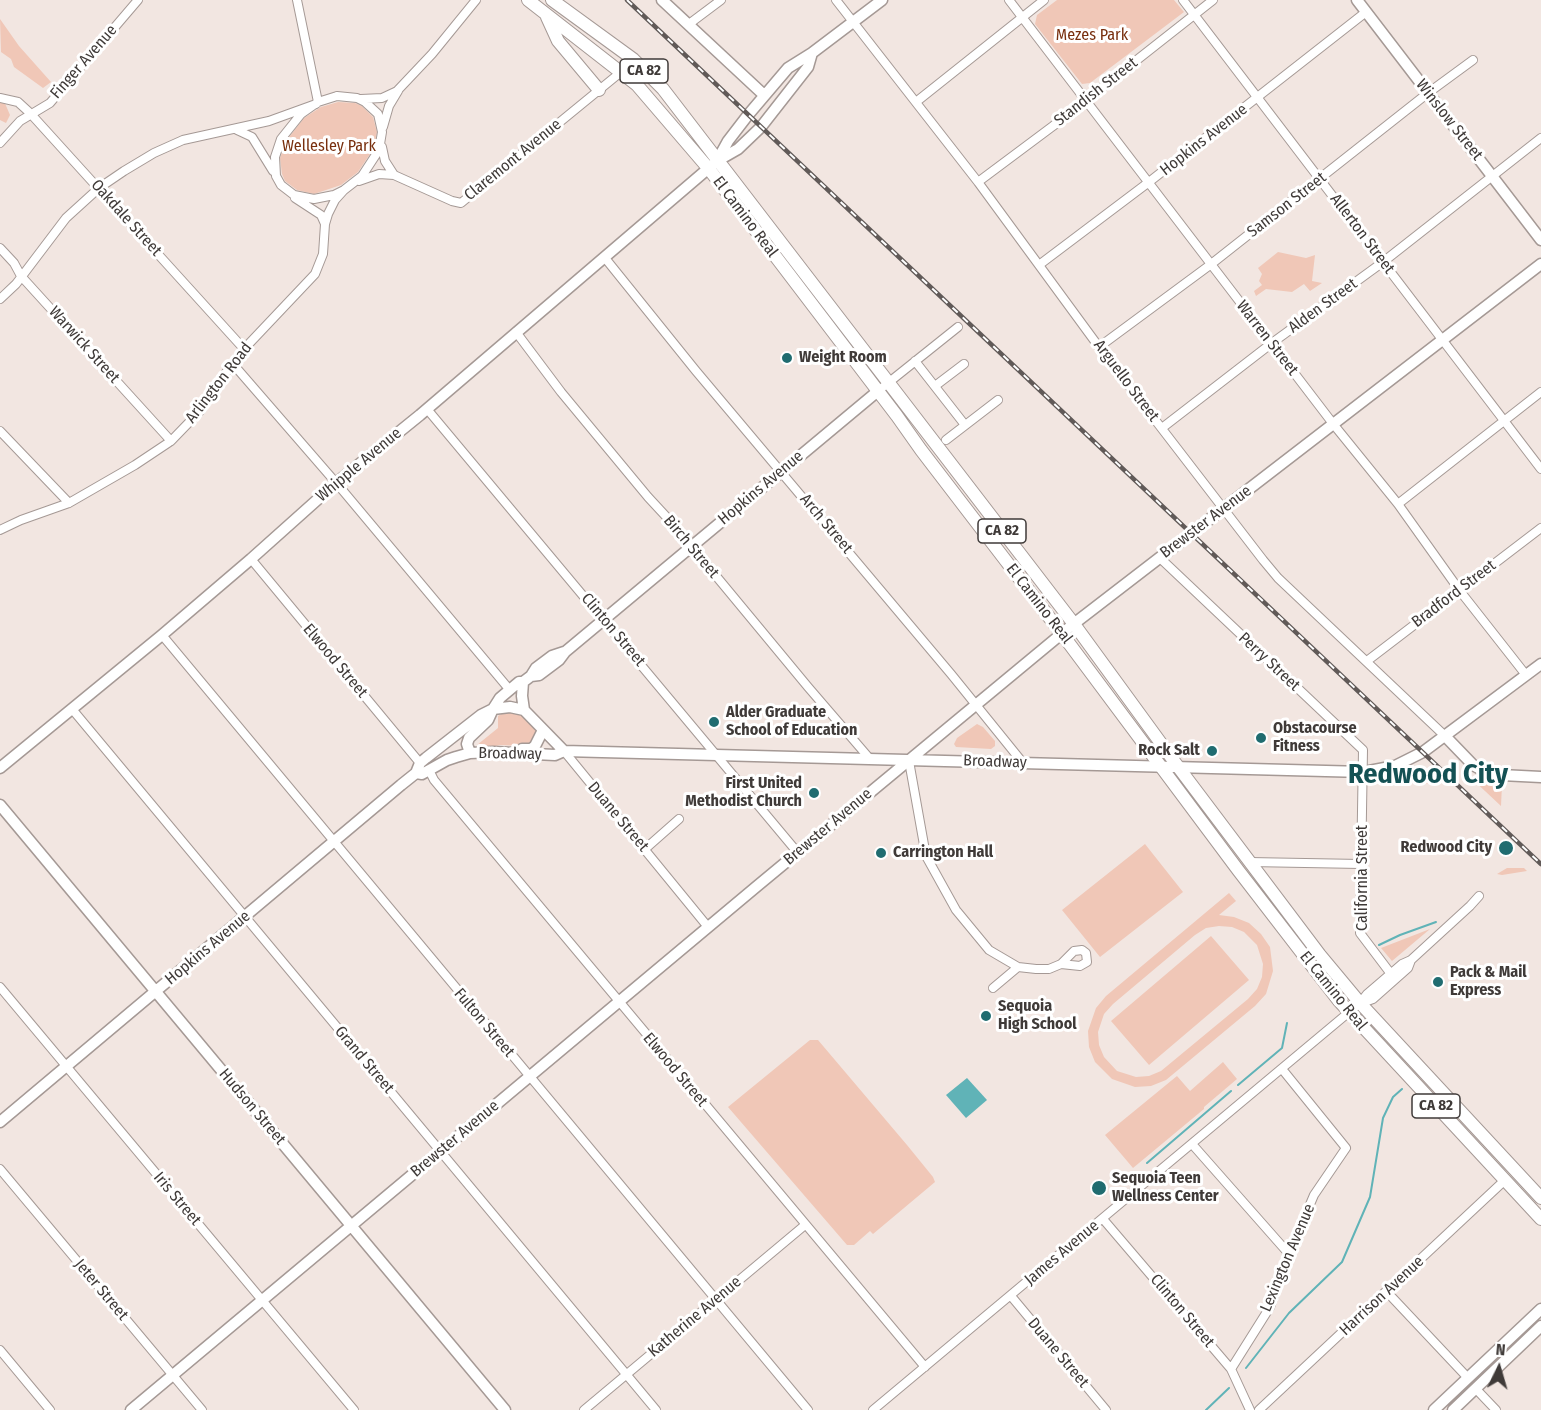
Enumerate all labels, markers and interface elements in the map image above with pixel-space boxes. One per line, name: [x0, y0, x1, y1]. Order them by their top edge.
street label: Finger Avenue: [47, 21, 121, 103]
park label: Mezes Park: [1056, 26, 1128, 46]
street label: Standish Street: [1051, 54, 1141, 130]
road number: CA 82: [620, 59, 668, 83]
street label: Winslow Street: [1411, 76, 1487, 164]
street label: Hopkins Avenue: [1157, 100, 1251, 180]
street label: Claremont Avenue: [461, 115, 565, 205]
park label: Wellesley Park: [282, 137, 376, 157]
street label: Samson Street: [1244, 168, 1330, 242]
street label: El Camino Real: [708, 173, 782, 261]
street label: Oakdale Street: [87, 176, 165, 260]
street label: Allerton Street: [1326, 190, 1398, 278]
street label: Alden Street: [1285, 275, 1361, 337]
street label: Warren Street: [1232, 297, 1302, 379]
street label: Warwick Street: [44, 303, 124, 387]
street label: Arguello Street: [1089, 336, 1163, 426]
street label: Arlington Road: [182, 339, 256, 427]
place label: Weight Room: [799, 348, 887, 368]
marker: Weight Room: [780, 351, 794, 365]
street label: Whipple Avenue: [312, 424, 406, 506]
street label: Hopkins Avenue: [715, 447, 807, 529]
street label: Brewster Avenue: [1157, 481, 1255, 563]
street label: Arch Street: [796, 490, 856, 558]
street label: Birch Street: [659, 512, 723, 582]
road number: CA 82: [978, 519, 1026, 543]
street label: Bradford Street: [1408, 556, 1500, 632]
street label: El Camino Real: [1002, 560, 1076, 648]
street label: Clinton Street: [577, 590, 649, 670]
street label: Elwood Street: [299, 620, 371, 702]
street label: Perry Street: [1234, 629, 1304, 695]
place label: Alder Graduate School of Education: [726, 703, 857, 741]
marker: Alder Graduate School of Education: [707, 715, 721, 729]
place label: Obstacourse Fitness: [1273, 719, 1357, 757]
marker: Obstacourse Fitness: [1254, 731, 1268, 745]
place label: Rock Salt: [1138, 741, 1200, 761]
street label: Broadway: [478, 744, 542, 764]
marker: Rock Salt: [1205, 744, 1219, 758]
street label: Broadway: [963, 751, 1027, 773]
district label: Redwood City: [1348, 758, 1508, 792]
place label: First United Methodist Church: [685, 774, 802, 812]
street label: Duane Street: [583, 778, 653, 856]
street label: Brewster Avenue: [780, 784, 876, 870]
marker: First United Methodist Church: [807, 786, 821, 800]
street label: California Street: [1353, 825, 1373, 931]
place label: Redwood City: [1401, 838, 1492, 858]
marker: Redwood City: [1497, 839, 1515, 857]
place label: Carrington Hall: [893, 843, 993, 863]
marker: Carrington Hall: [874, 846, 888, 860]
street label: Hopkins Avenue: [162, 907, 254, 989]
street label: El Camino Real: [1295, 948, 1371, 1034]
place label: Pack & Mail Express: [1450, 963, 1527, 1001]
marker: Pack & Mail Express: [1431, 975, 1445, 989]
street label: Fulton Street: [450, 985, 518, 1061]
place label: Sequoia High School: [998, 997, 1077, 1035]
marker: Sequoia High School: [979, 1009, 993, 1023]
street label: Grand Street: [330, 1022, 398, 1098]
street label: Elwood Street: [639, 1029, 711, 1111]
street label: Hudson Street: [215, 1065, 289, 1149]
road number: CA 82: [1412, 1094, 1460, 1118]
street label: Brewster Avenue: [407, 1096, 503, 1182]
street label: Iris Street: [149, 1168, 205, 1230]
place label: Sequoia Teen Wellness Center: [1112, 1169, 1219, 1207]
marker: Sequoia Teen Wellness Center: [1090, 1179, 1108, 1197]
street label: Lexington Avenue: [1257, 1201, 1319, 1315]
street label: James Avenue: [1021, 1216, 1103, 1290]
street label: Harrison Avenue: [1336, 1252, 1428, 1340]
street label: Jeter Street: [70, 1256, 132, 1324]
street label: Clinton Street: [1146, 1271, 1218, 1351]
street label: Katherine Avenue: [645, 1273, 745, 1361]
street label: Duane Street: [1023, 1314, 1093, 1392]
north arrow: [1469, 1338, 1529, 1398]
text: N: [1495, 1340, 1506, 1359]

